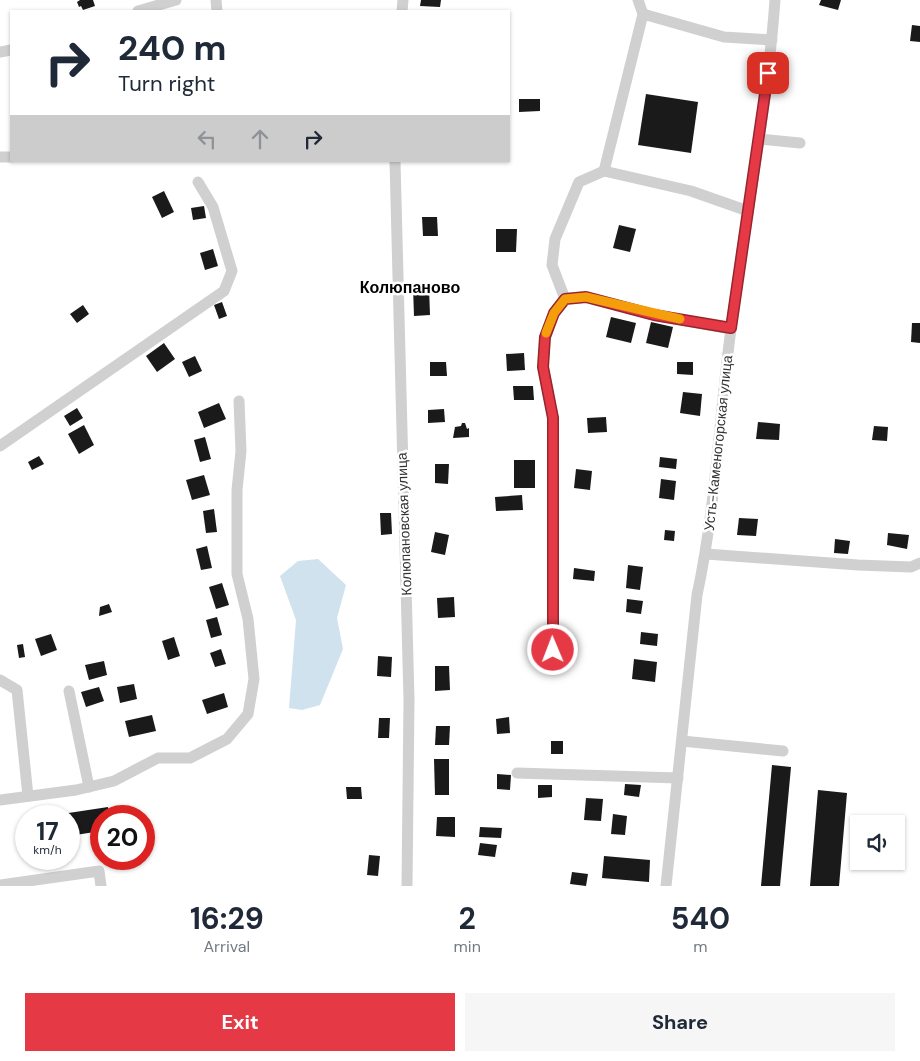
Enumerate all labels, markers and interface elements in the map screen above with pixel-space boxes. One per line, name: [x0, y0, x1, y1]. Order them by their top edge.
text: 240 m: [118, 25, 227, 71]
icon: right: [35, 30, 100, 95]
pin: [747, 52, 789, 94]
icon: arrive: [754, 59, 782, 87]
text: Turn right: [118, 69, 215, 98]
icon: left: [193, 125, 221, 153]
icon: ahead: [246, 125, 274, 153]
icon: right: [299, 125, 327, 153]
district label: Колюпаново: [360, 277, 460, 298]
street label: Усть-Каменогорская улица: [700, 354, 736, 532]
street label: Колюпановская улица: [392, 452, 415, 596]
position arrow: [526, 623, 578, 675]
speed limit sign: 20: [90, 805, 155, 870]
text: 17: [36, 815, 59, 848]
map controls: [850, 815, 905, 870]
button: sound: [850, 815, 905, 870]
text: km/h: [33, 842, 62, 858]
text: 16:29: [190, 899, 264, 938]
text: 2: [459, 899, 476, 938]
text: 540: [671, 899, 730, 938]
text: Arrival: [204, 936, 250, 957]
text: min: [454, 936, 481, 957]
text: m: [693, 936, 708, 957]
button: Exit: [25, 993, 455, 1051]
button: Share: [465, 993, 895, 1051]

